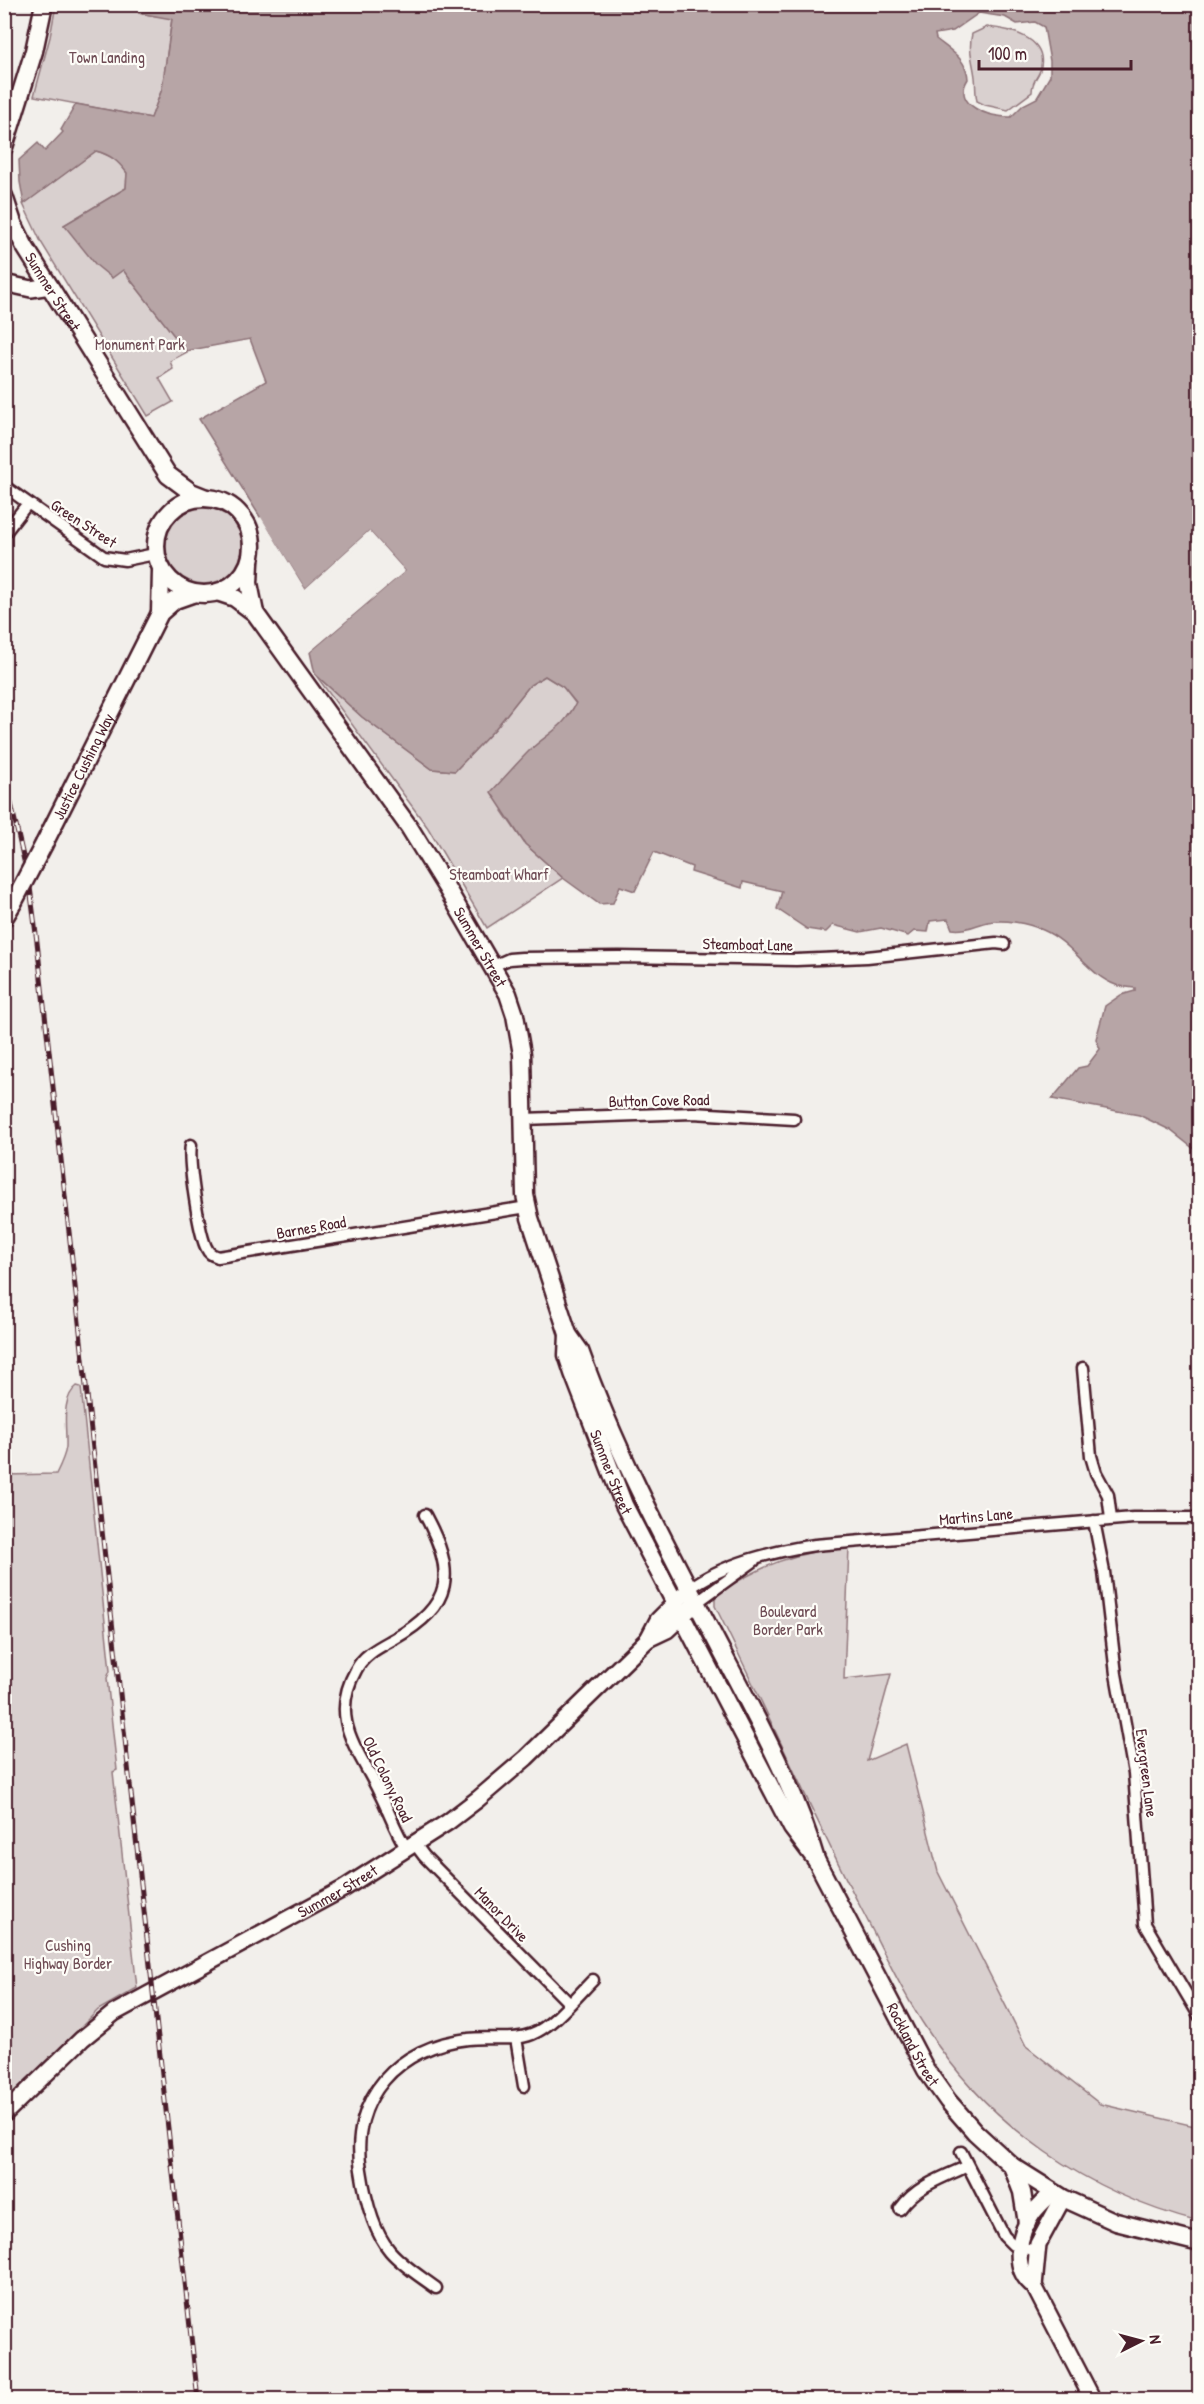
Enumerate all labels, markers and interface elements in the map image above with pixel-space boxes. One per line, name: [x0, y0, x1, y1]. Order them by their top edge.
scale bar: [979, 33, 1130, 71]
text: 100 m: [988, 41, 1027, 66]
park label: Town Landing: [69, 46, 145, 68]
street label: Summer Street: [20, 248, 86, 336]
park label: Monument Park: [95, 333, 185, 355]
street label: Green Street: [47, 493, 122, 553]
street label: Justice Cushing Way: [47, 709, 119, 823]
park label: Steamboat Wharf: [449, 863, 549, 885]
street label: Summer Street: [449, 903, 513, 991]
street label: Steamboat Lane: [702, 932, 794, 956]
street label: Button Cove Road: [608, 1088, 710, 1112]
street label: Barnes Road: [275, 1210, 347, 1244]
street label: Summer Street: [585, 1426, 638, 1519]
street label: Martins Lane: [938, 1502, 1014, 1530]
park label: Boulevard Border Park: [753, 1600, 823, 1640]
street label: Evergreen Lane: [1131, 1728, 1163, 1819]
street label: Old Colony Road: [358, 1732, 418, 1826]
street label: Summer Street: [293, 1859, 382, 1923]
street label: Manor Drive: [470, 1881, 534, 1947]
park label: Cushing Highway Border: [24, 1934, 112, 1974]
street label: Rockland Street: [882, 1999, 945, 2091]
north arrow: [1111, 2311, 1171, 2371]
text: N: [1145, 2334, 1167, 2345]

